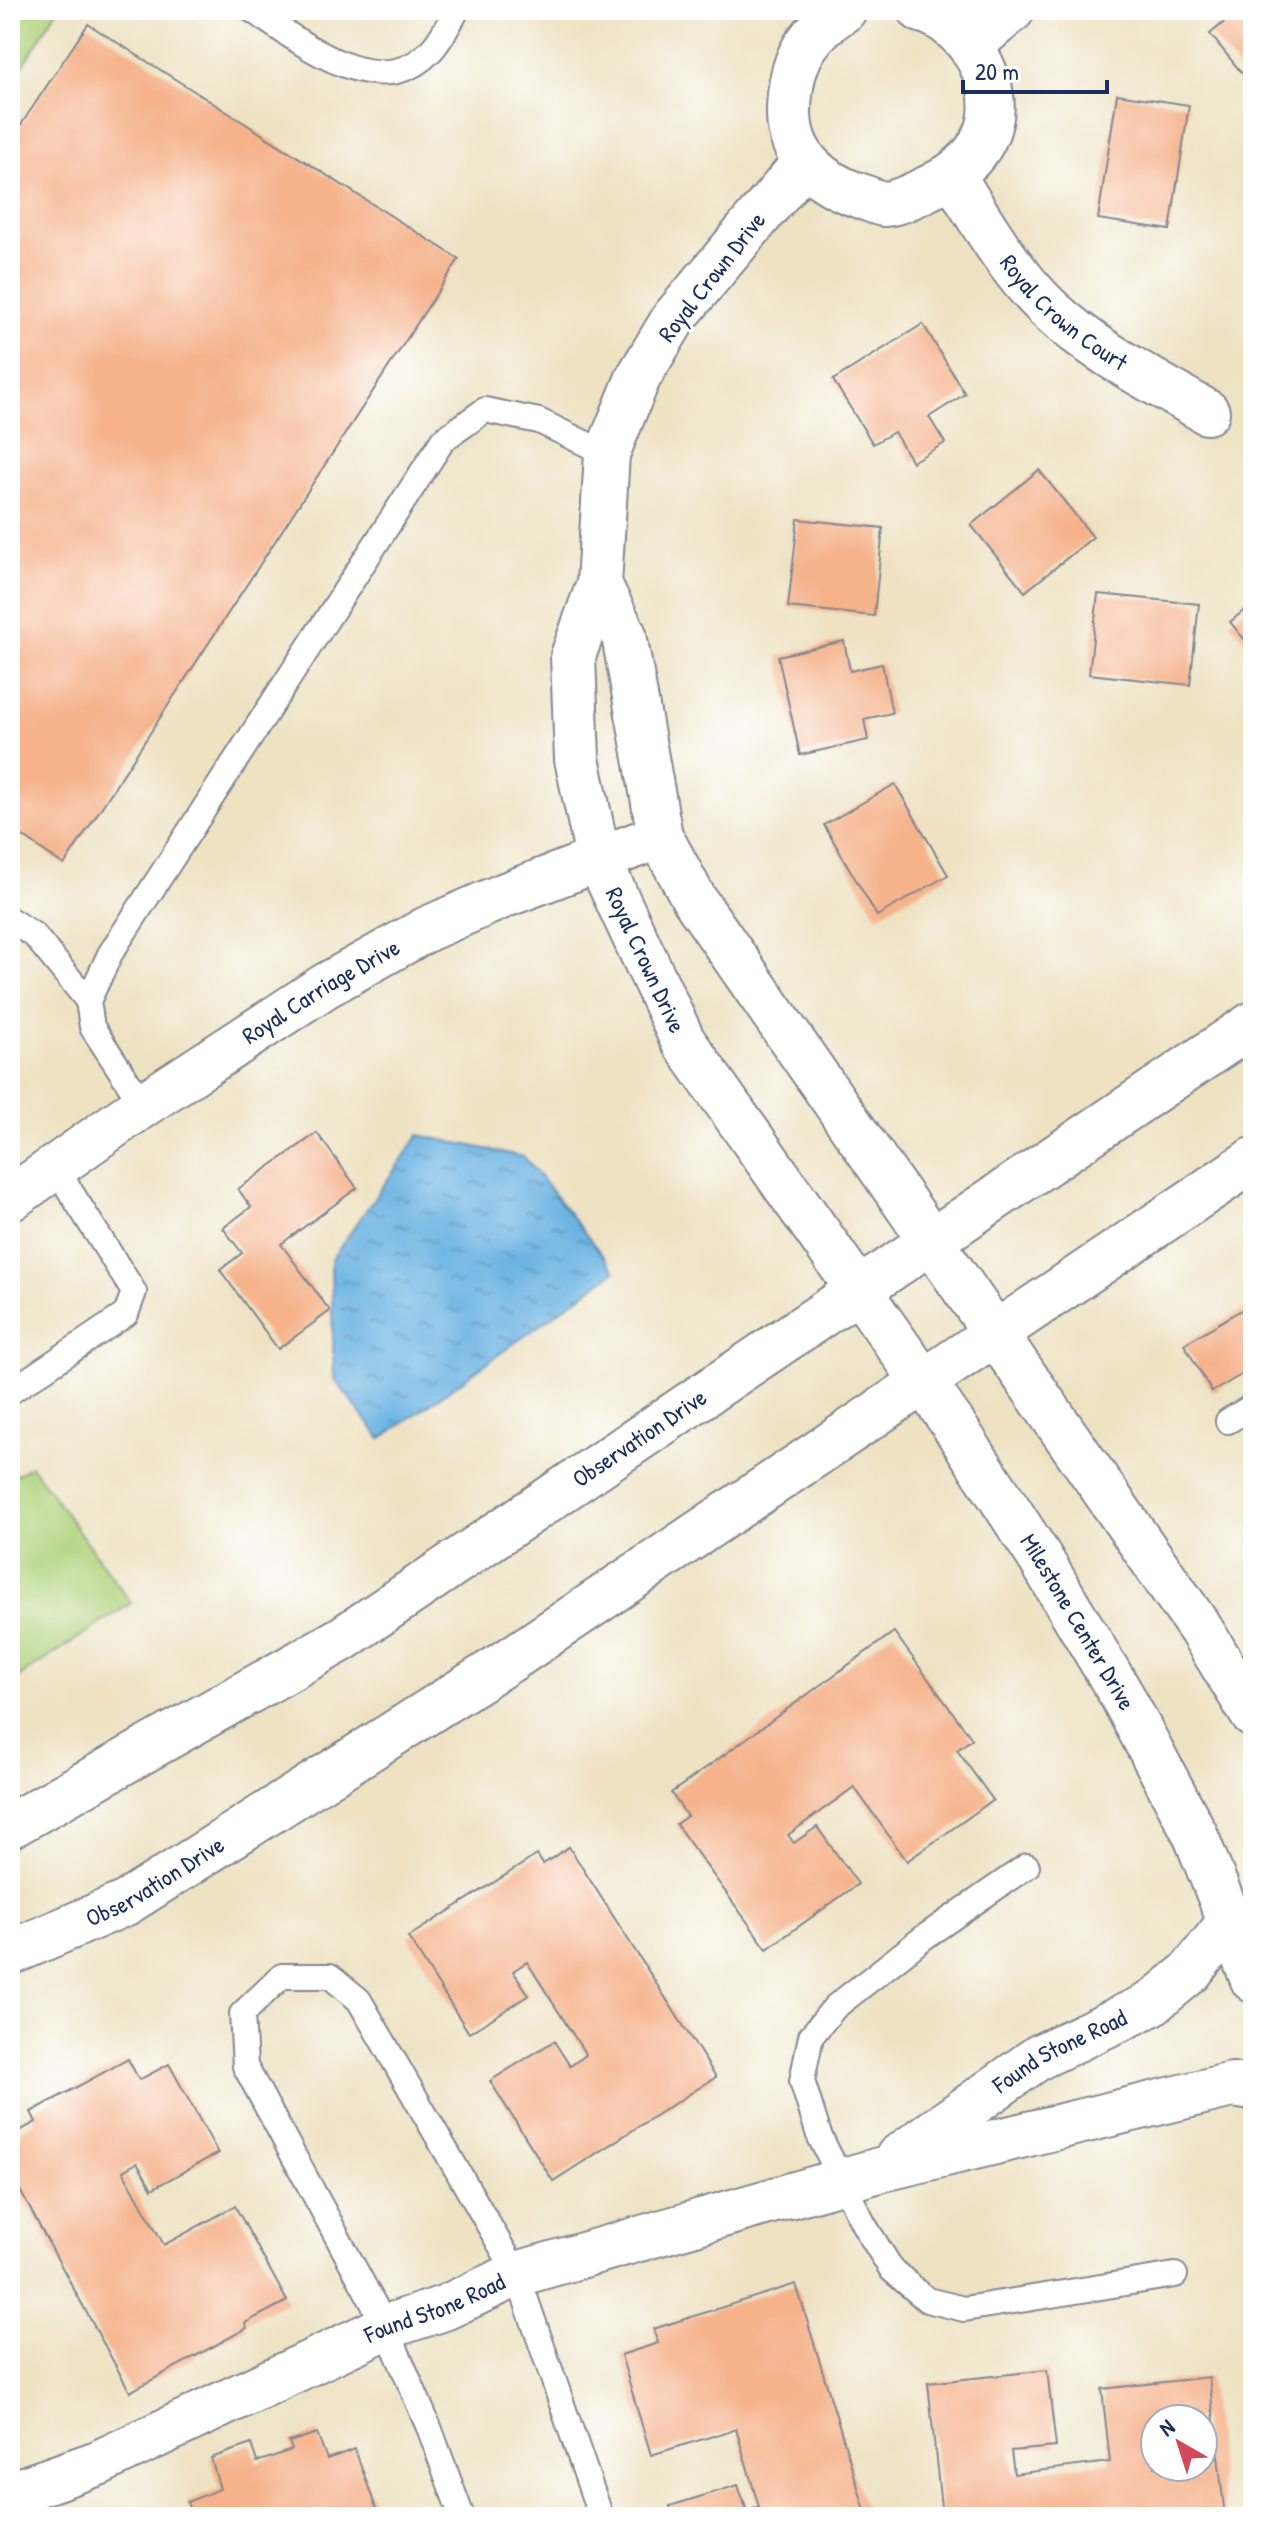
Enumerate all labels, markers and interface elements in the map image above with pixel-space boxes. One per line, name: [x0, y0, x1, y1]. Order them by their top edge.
scale bar: [963, 44, 1107, 94]
text: 20 m: [975, 55, 1019, 87]
street label: Royal Crown Drive: [650, 204, 772, 348]
street label: Royal Crown Court: [993, 248, 1134, 378]
street label: Royal Crown Drive: [599, 882, 694, 1038]
street label: Royal Carriage Drive: [236, 930, 405, 1051]
street label: Observation Drive: [566, 1380, 713, 1494]
street label: Milestone Center Drive: [1013, 1527, 1144, 1716]
street label: Observation Drive: [81, 1828, 230, 1933]
street label: Found Stone Road: [985, 2001, 1132, 2101]
street label: Found Stone Road: [358, 2265, 510, 2350]
north arrow: [1139, 2403, 1219, 2483]
text: N: [1152, 2412, 1181, 2443]

